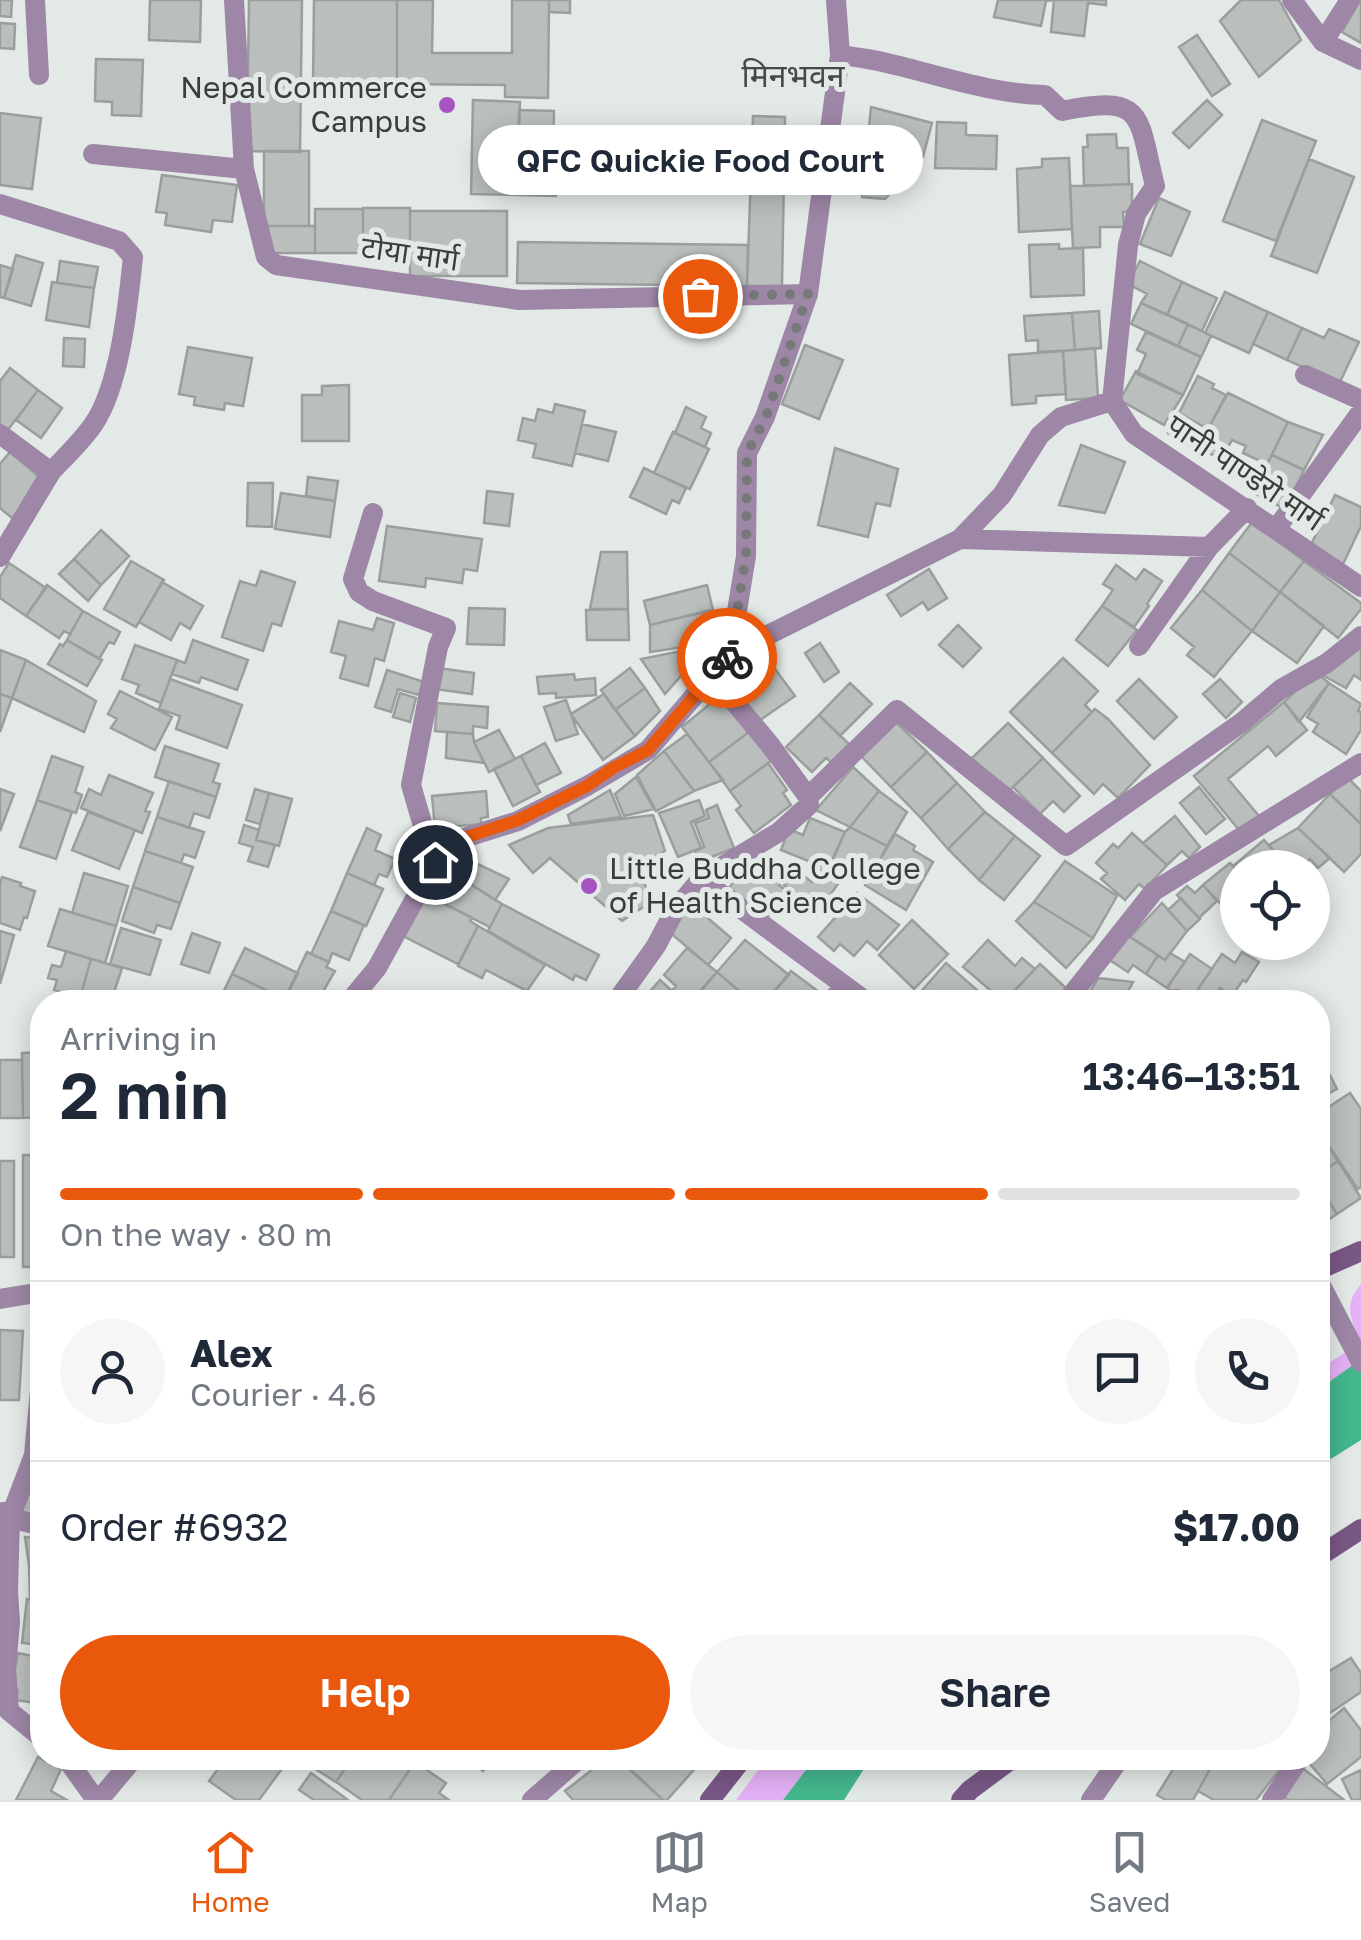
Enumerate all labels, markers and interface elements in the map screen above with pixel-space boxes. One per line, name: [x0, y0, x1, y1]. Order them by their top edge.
district label: मिनभवन: [741, 56, 846, 94]
place label: Nepal Commerce Campus: [180, 69, 427, 139]
marker: Nepal Commerce Campus: [436, 94, 458, 116]
callout: QFC Quickie Food Court: [478, 126, 922, 196]
text: QFC Quickie Food Court: [516, 141, 885, 179]
street label: टोया मार्ग: [359, 228, 462, 278]
pin: [658, 254, 743, 339]
icon: bag: [673, 269, 728, 324]
street label: पानी पाण्डेरो मार्ग: [1160, 406, 1332, 539]
courier: [677, 608, 777, 708]
icon: bike: [700, 631, 755, 686]
pin: [393, 820, 478, 905]
icon: home: [408, 835, 463, 890]
place label: Little Buddha College of Health Science: [609, 850, 921, 920]
map controls: [1220, 850, 1330, 960]
button: locate: [1220, 850, 1330, 960]
marker: Little Buddha College of Health Science: [578, 875, 600, 897]
text: Arriving in: [60, 1019, 217, 1057]
text: 13:46–13:51: [1083, 1053, 1300, 1098]
text: 2 min: [60, 1055, 229, 1133]
text: On the way · 80 m: [60, 1215, 332, 1253]
button: person: [60, 1319, 165, 1424]
button: chat: [1065, 1319, 1170, 1424]
button: phone: [1195, 1319, 1300, 1424]
text: Alex: [190, 1330, 273, 1375]
text: Courier · 4.6: [190, 1375, 377, 1413]
text: Order #6932: [60, 1504, 288, 1549]
text: $17.00: [1173, 1504, 1300, 1549]
button: Help: [60, 1635, 670, 1750]
button: Share: [690, 1635, 1300, 1750]
tab: Home: [191, 1825, 270, 1918]
tab: Map: [651, 1825, 708, 1918]
tab: Saved: [1089, 1825, 1171, 1918]

